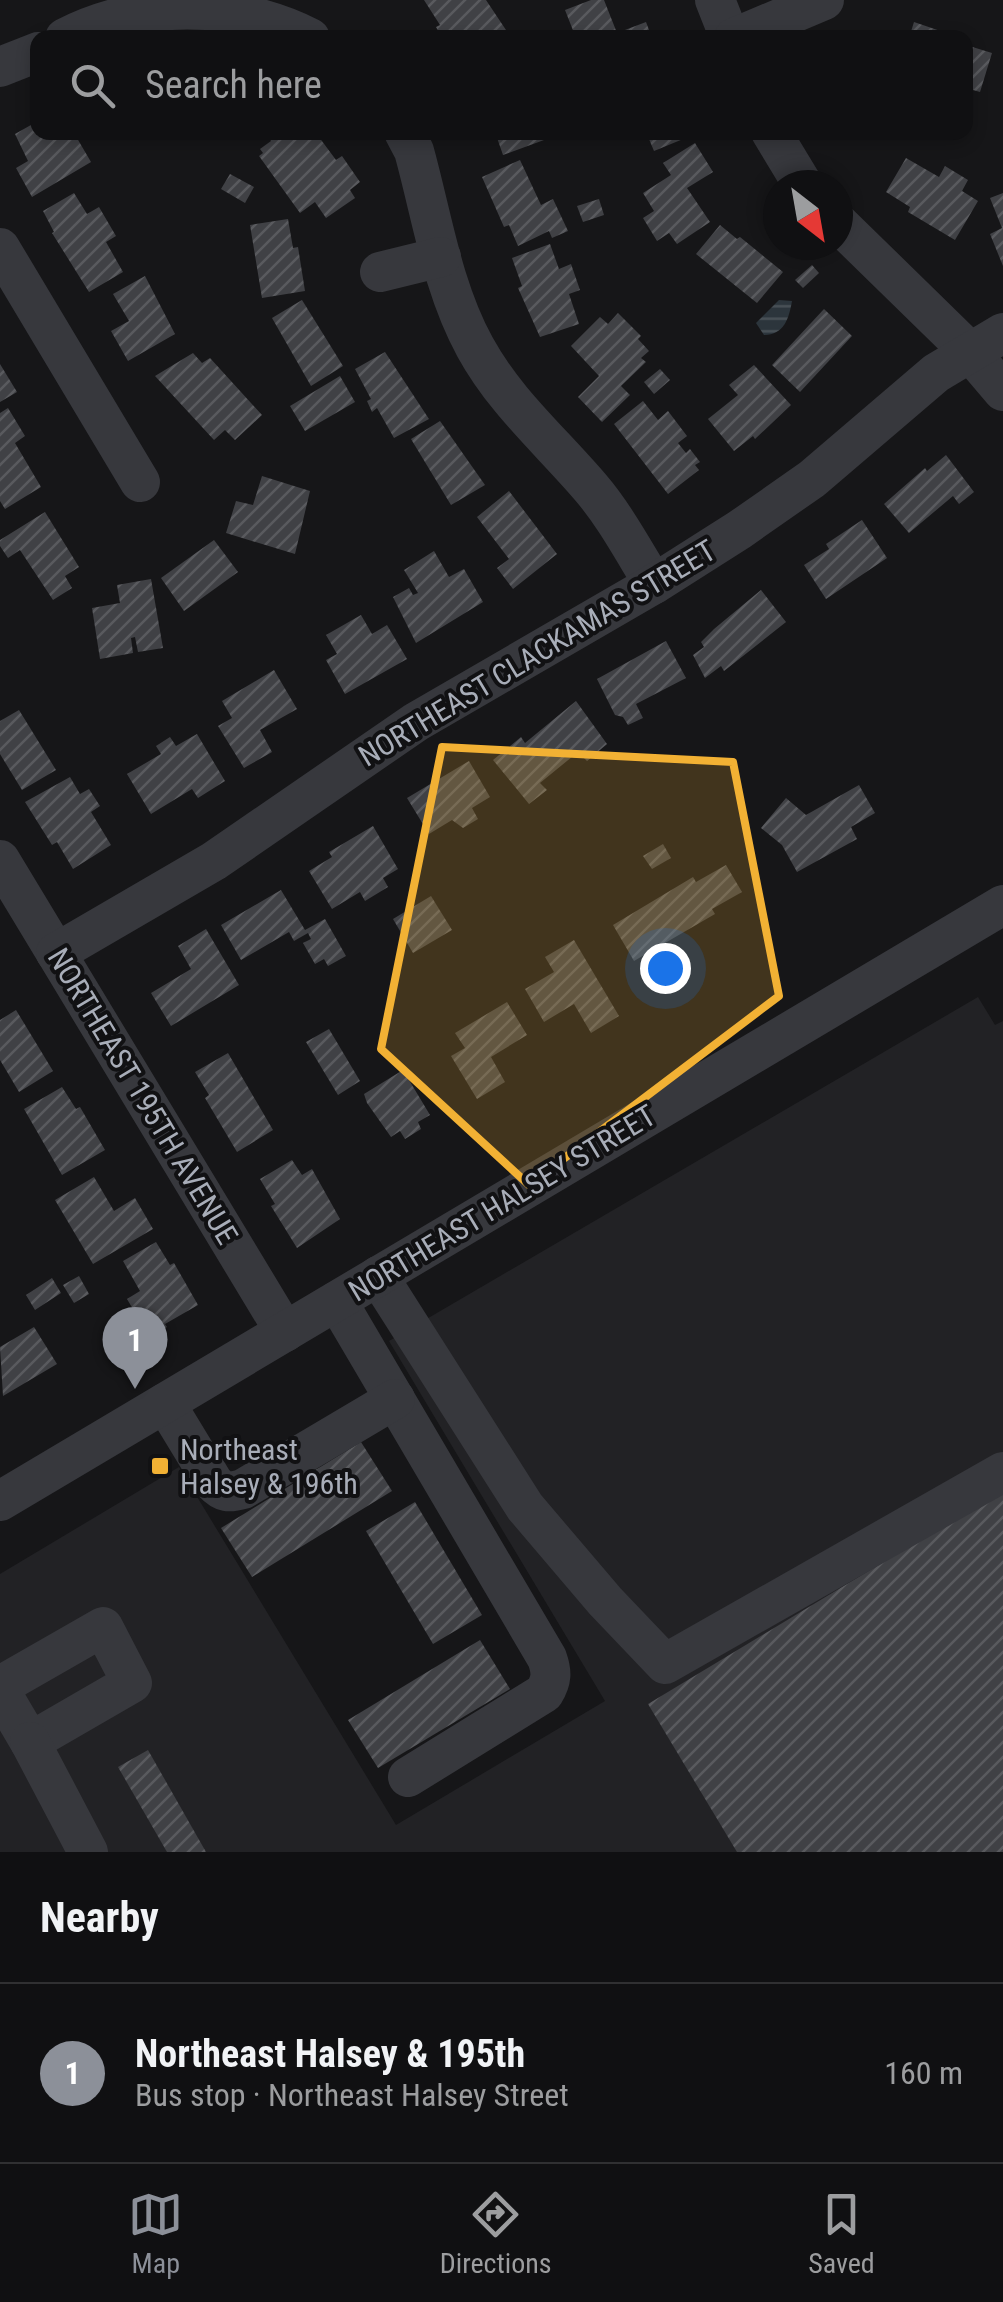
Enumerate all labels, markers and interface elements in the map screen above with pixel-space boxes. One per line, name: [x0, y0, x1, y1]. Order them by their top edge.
search box: [30, 30, 973, 140]
icon: search: [65, 58, 120, 113]
text: Search here: [145, 63, 322, 107]
north arrow: [763, 170, 853, 260]
street label: NORTHEAST CLACKAMAS STREET: [352, 532, 722, 774]
street label: NORTHEAST 195TH AVENUE: [41, 942, 245, 1250]
your location: [640, 943, 691, 994]
street label: NORTHEAST HALSEY STREET: [342, 1097, 662, 1309]
pin: 1: [102, 1306, 168, 1389]
place label: Northeast Halsey & 196th: [180, 1432, 358, 1501]
marker: Northeast Halsey & 196th: [149, 1455, 171, 1477]
text: Nearby: [40, 1893, 159, 1942]
text: Northeast Halsey & 195th: [135, 2032, 525, 2076]
text: 1: [64, 2054, 81, 2092]
text: 160 m: [884, 2054, 963, 2092]
text: Bus stop · Northeast Halsey Street: [135, 2076, 569, 2114]
tab: Map: [128, 2187, 183, 2280]
tab: Directions: [440, 2187, 552, 2280]
tab: Saved: [808, 2187, 875, 2280]

